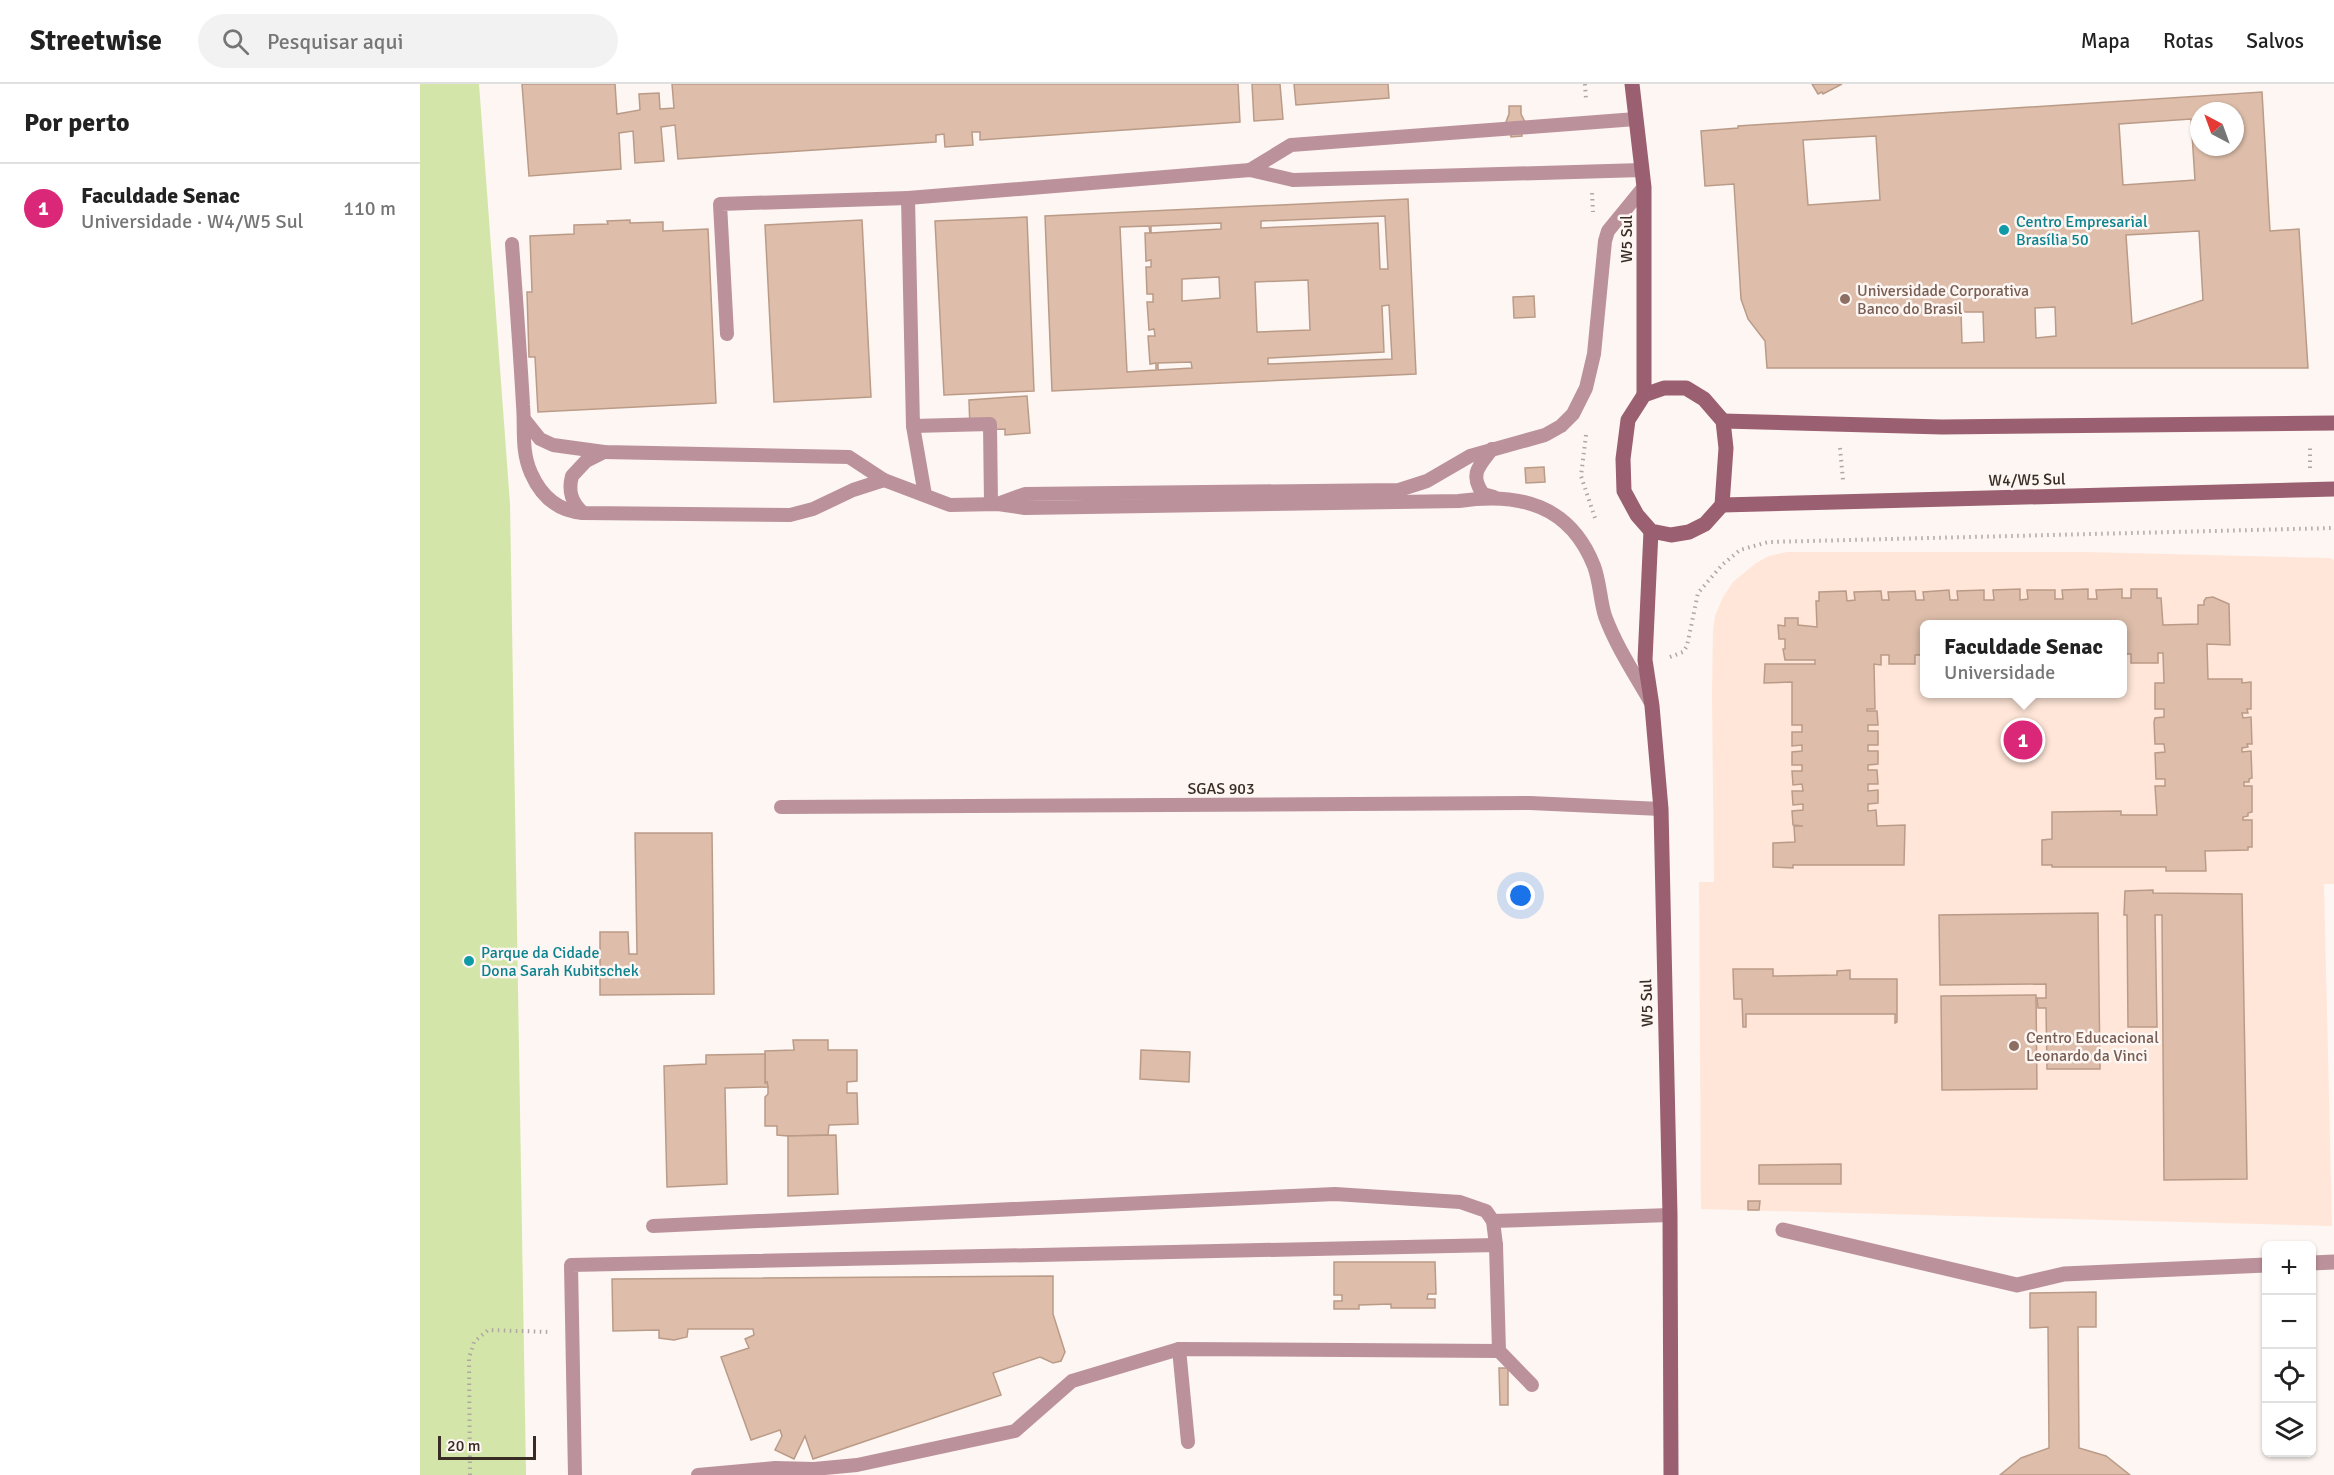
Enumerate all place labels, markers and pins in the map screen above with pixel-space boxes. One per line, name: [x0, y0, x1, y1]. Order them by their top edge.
place label: Centro Empresarial Brasília 50: [2016, 212, 2148, 250]
marker: Centro Empresarial Brasília 50: [1997, 223, 2011, 237]
place label: Universidade Corporativa Banco do Brasil: [1857, 281, 2029, 319]
marker: Universidade Corporativa Banco do Brasil: [1838, 292, 1852, 306]
pin: 1: [2004, 718, 2042, 762]
place label: Parque da Cidade Dona Sarah Kubitschek: [481, 943, 639, 981]
marker: Parque da Cidade Dona Sarah Kubitschek: [462, 954, 476, 968]
place label: Centro Educacional Leonardo da Vinci: [2026, 1028, 2159, 1066]
marker: Centro Educacional Leonardo da Vinci: [2007, 1039, 2021, 1053]

